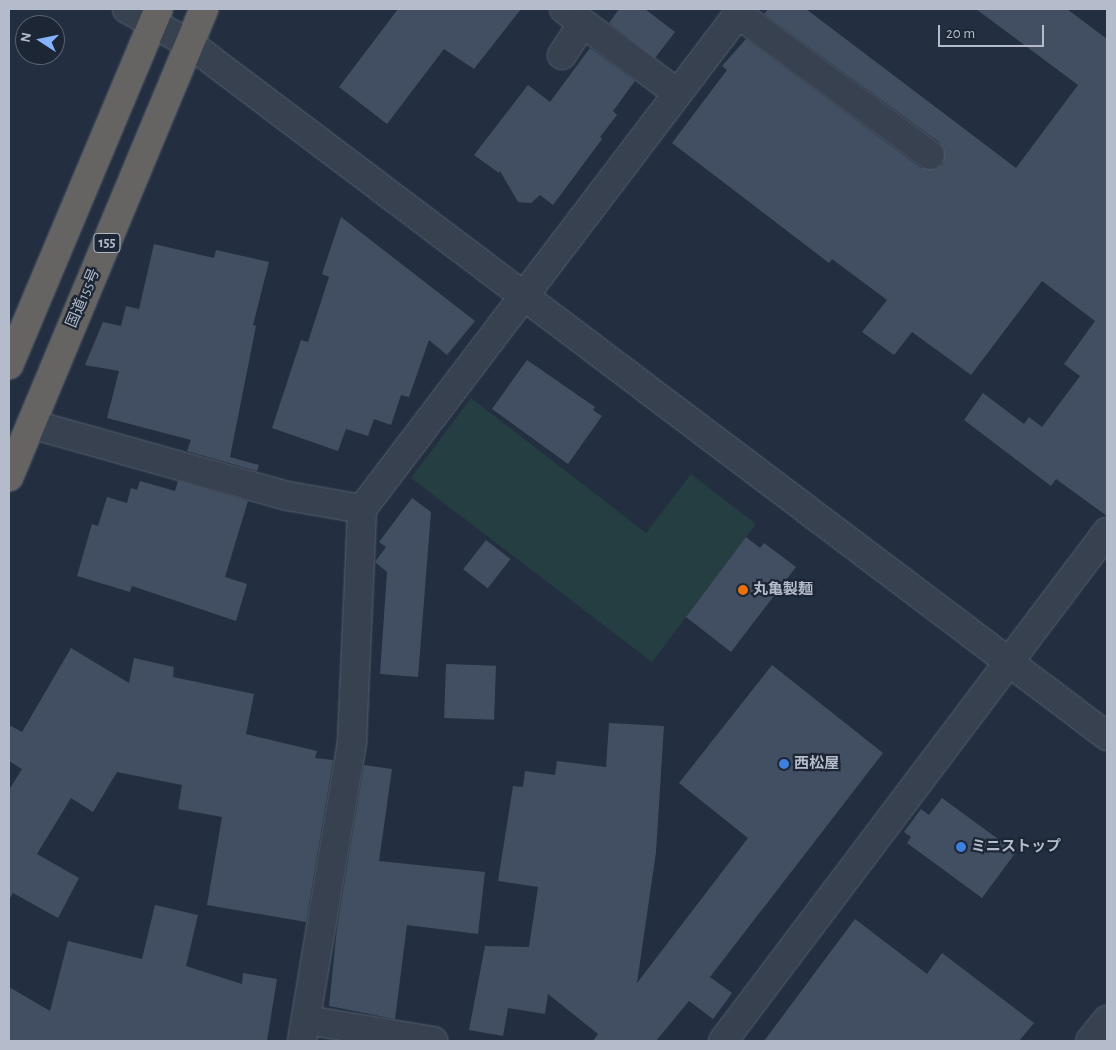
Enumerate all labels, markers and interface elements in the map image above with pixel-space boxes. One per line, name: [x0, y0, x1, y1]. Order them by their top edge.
north arrow: [15, 15, 65, 65]
scale bar: [941, 15, 1047, 47]
text: 20 m: [946, 26, 975, 41]
text: N: [18, 31, 34, 43]
road number: 155: [93, 232, 121, 254]
street label: 国道155号: [62, 266, 104, 330]
place label: 丸亀製麺: [753, 581, 813, 599]
marker: 丸亀製麺: [737, 584, 749, 596]
place label: 西松屋: [794, 755, 839, 773]
marker: 西松屋: [778, 758, 790, 770]
place label: ミニストップ: [971, 838, 1061, 856]
marker: ミニストップ: [955, 841, 967, 853]

